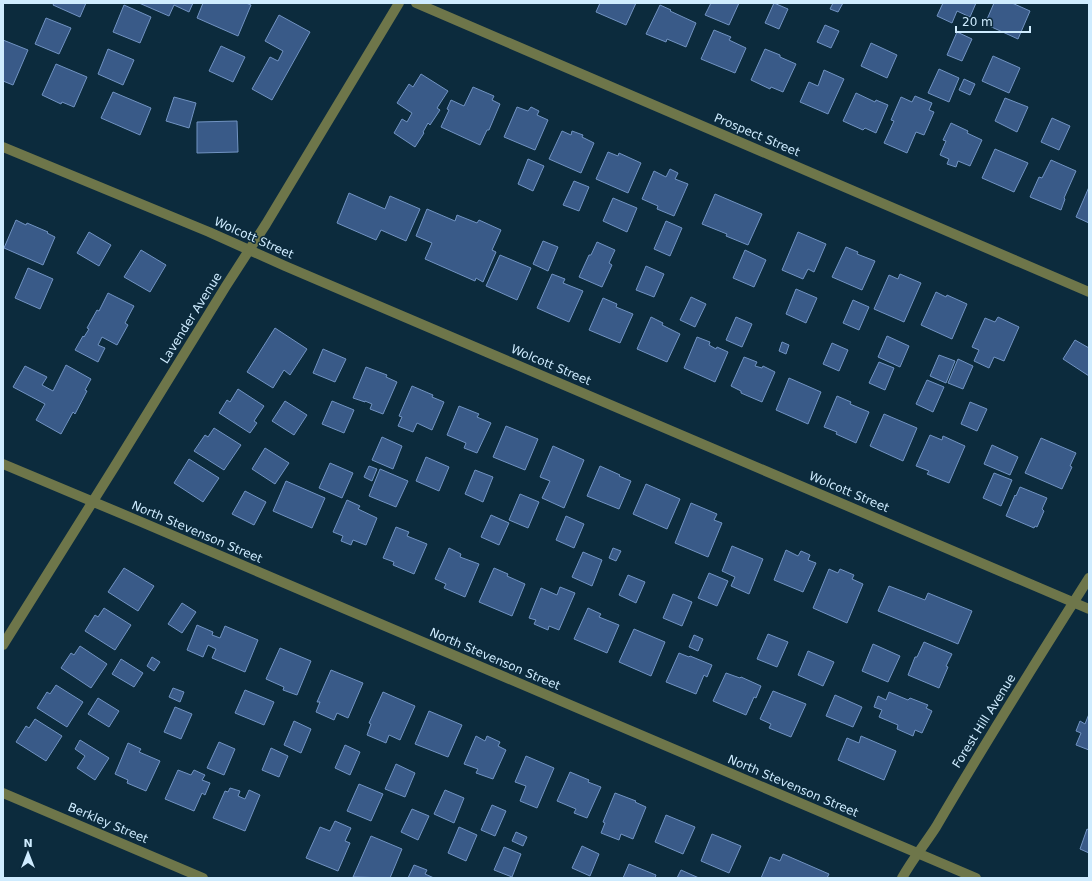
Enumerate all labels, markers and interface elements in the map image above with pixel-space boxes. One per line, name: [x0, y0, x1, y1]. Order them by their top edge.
scale bar: [956, 8, 1030, 34]
text: 20 m: [962, 15, 993, 29]
street label: Prospect Street: [712, 111, 802, 160]
street label: Wolcott Street: [212, 214, 296, 262]
street label: Lavender Avenue: [157, 270, 225, 366]
street label: Wolcott Street: [509, 342, 593, 388]
street label: Wolcott Street: [807, 469, 891, 515]
street label: North Stevenson Street: [130, 498, 265, 566]
street label: North Stevenson Street: [428, 625, 563, 693]
street label: Forest Hill Avenue: [949, 671, 1019, 771]
street label: North Stevenson Street: [726, 752, 861, 820]
street label: Berkley Street: [66, 800, 150, 846]
north arrow: [8, 833, 48, 873]
text: N: [23, 837, 33, 850]

